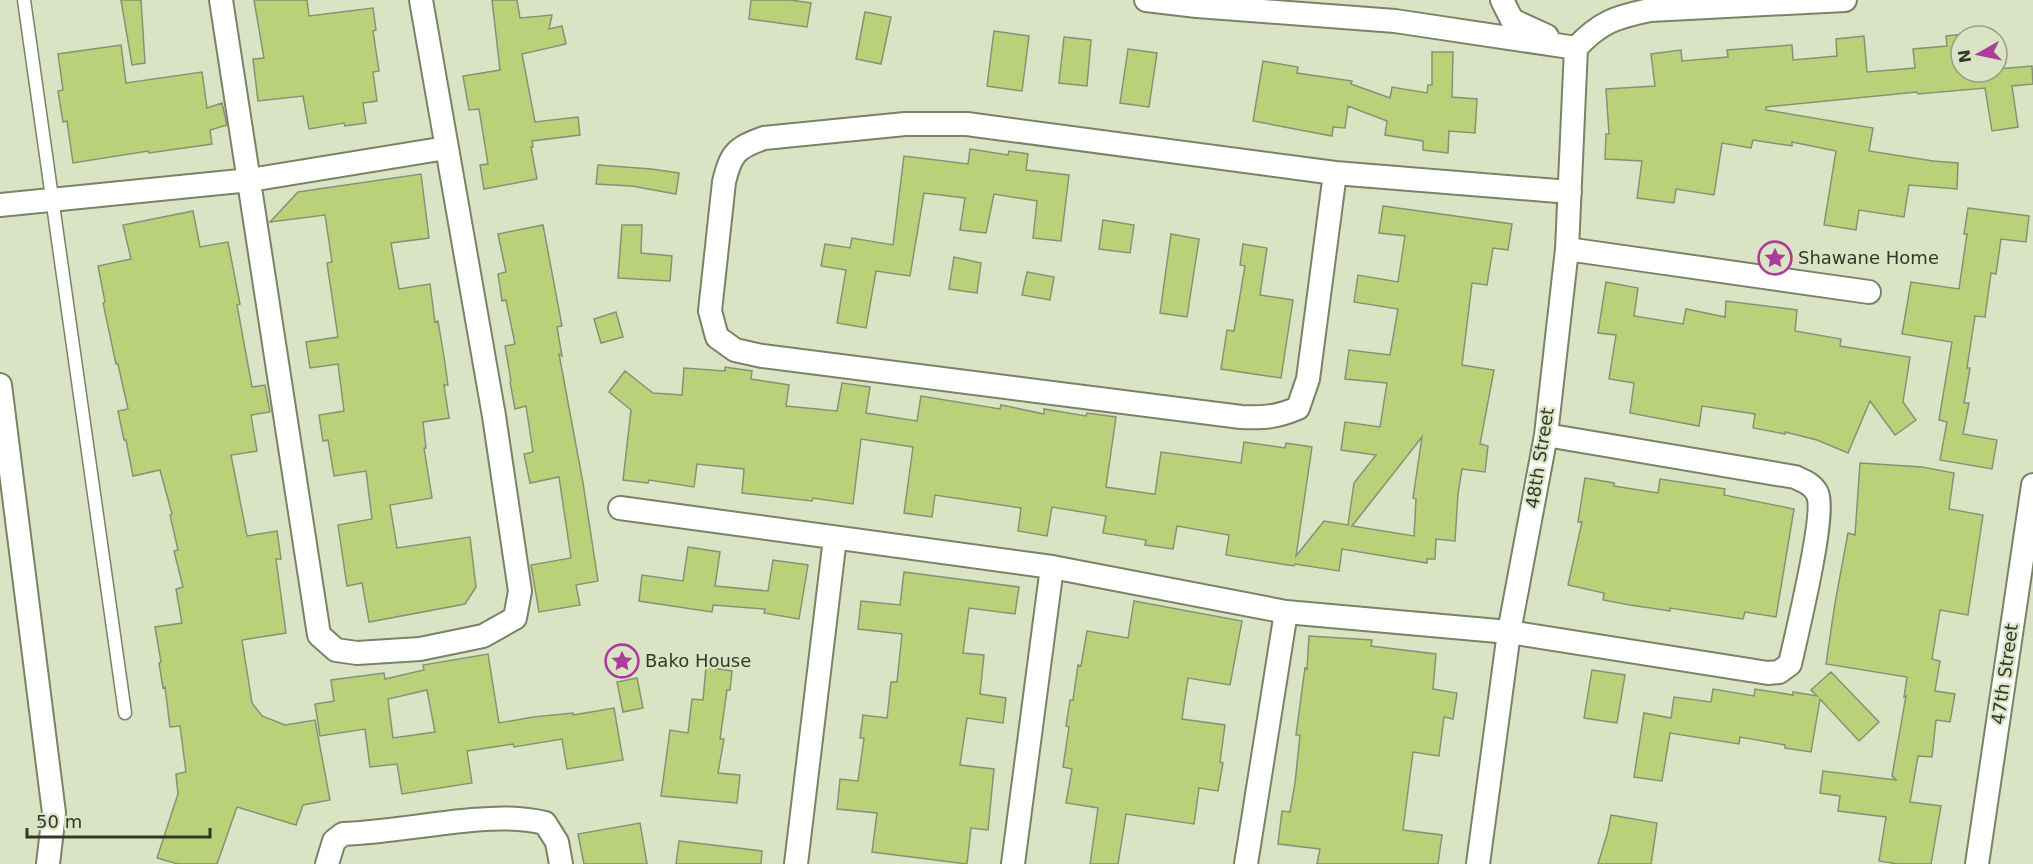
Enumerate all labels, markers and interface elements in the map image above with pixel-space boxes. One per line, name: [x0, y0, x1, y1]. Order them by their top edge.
north arrow: [1949, 24, 2009, 84]
text: N: [1954, 48, 1975, 64]
place icon: Shawane Home: [1757, 240, 1793, 276]
place label: Shawane Home: [1798, 247, 1939, 268]
street label: 48th Street: [1521, 406, 1558, 510]
street label: 47th Street: [1987, 622, 2022, 726]
place icon: Bako House: [604, 643, 640, 679]
place label: Bako House: [645, 650, 751, 671]
scale bar: [27, 801, 210, 839]
text: 50 m: [36, 811, 82, 832]

